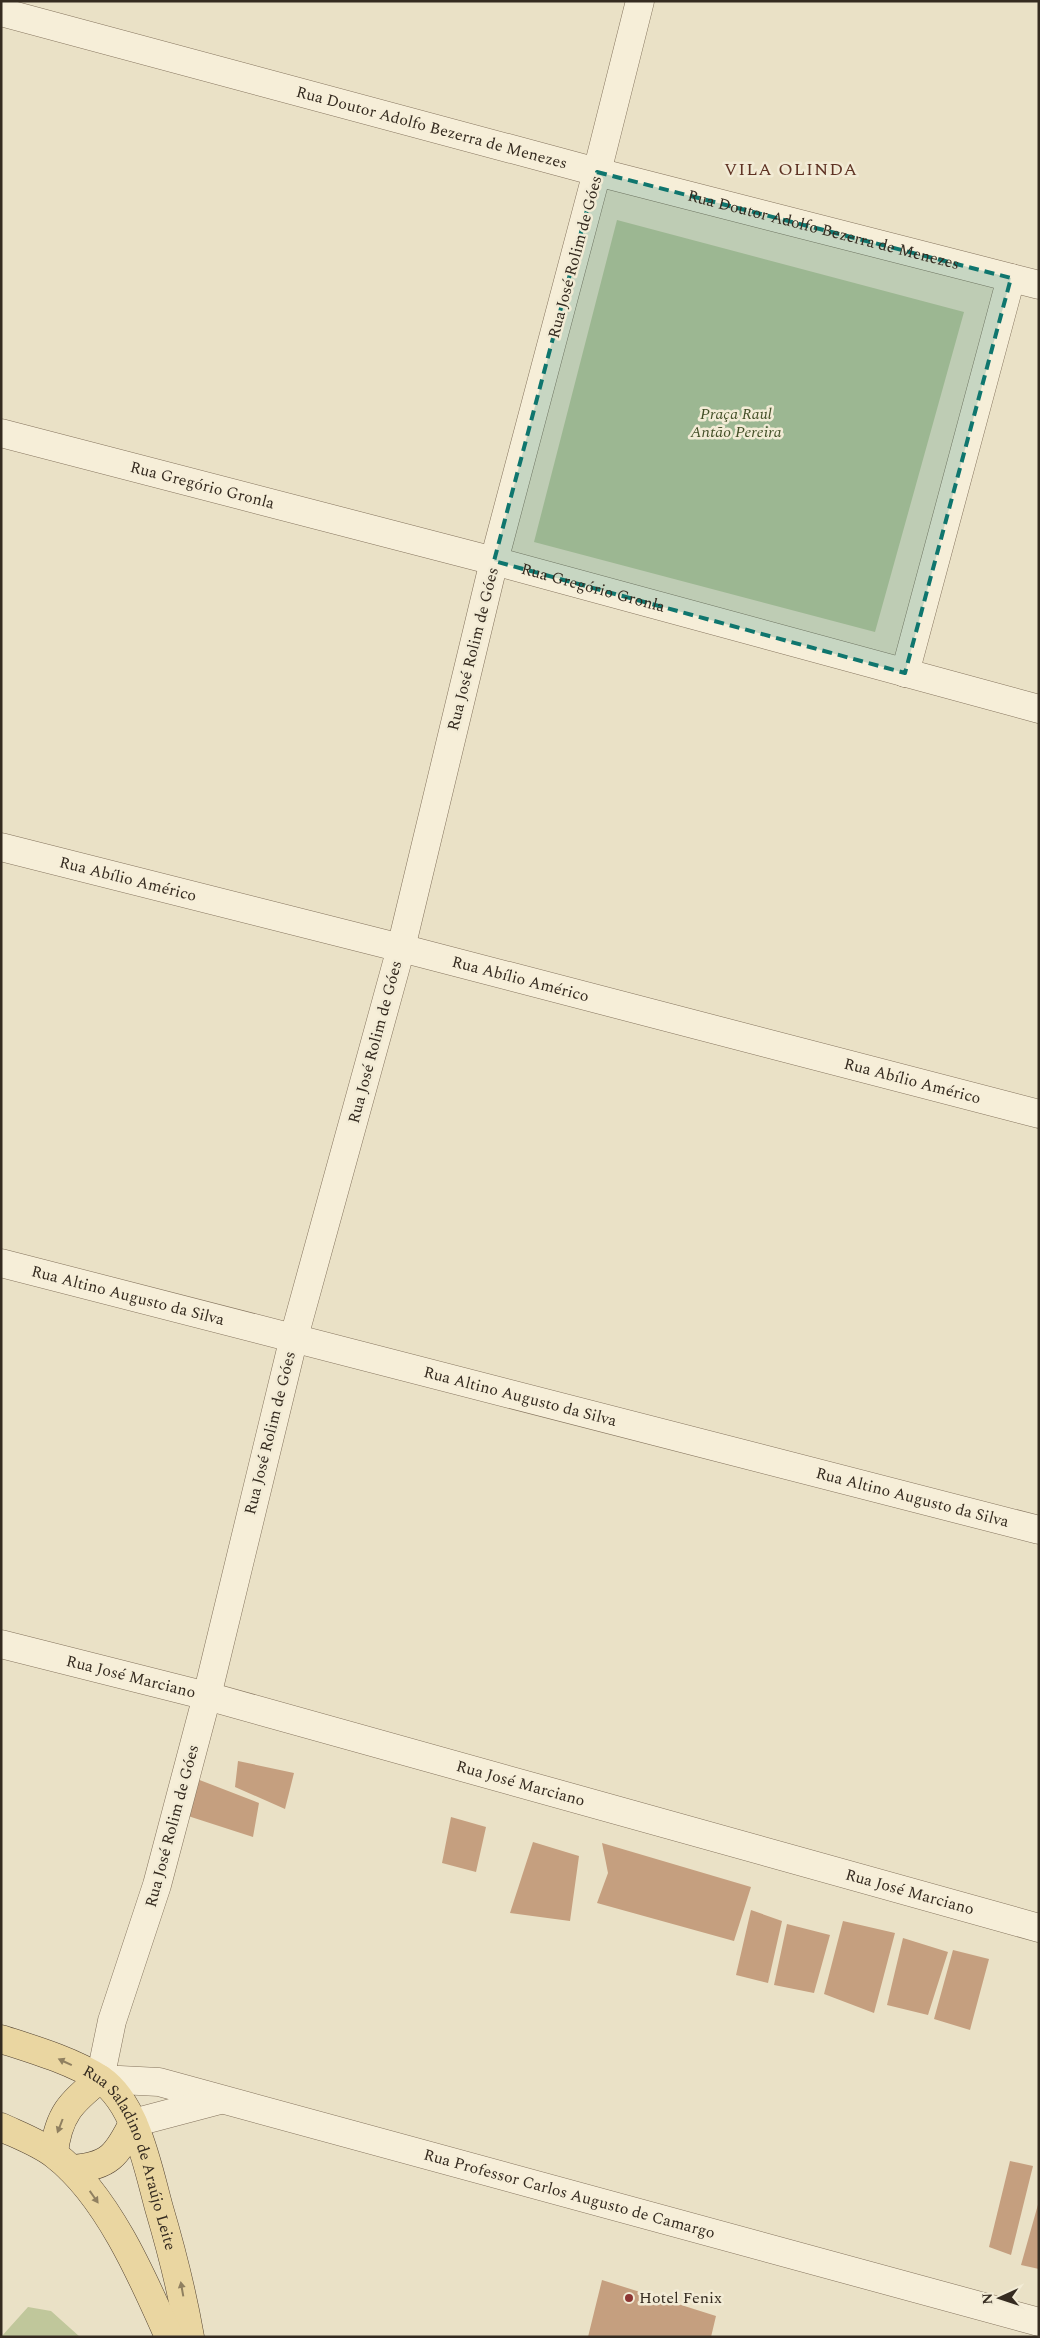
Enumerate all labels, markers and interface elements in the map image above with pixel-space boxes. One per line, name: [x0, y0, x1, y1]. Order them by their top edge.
street label: Rua Doutor Adolfo Bezerra de Menezes: [293, 80, 570, 176]
district label: VILA OLINDA: [724, 156, 858, 183]
street label: Rua José Rolim de Góes: [542, 173, 608, 341]
street label: Rua Doutor Adolfo Bezerra de Menezes: [685, 184, 962, 276]
park label: Praça Raul Antão Pereira: [689, 402, 782, 444]
street label: Rua Gregório Gronla: [128, 455, 277, 516]
street label: Rua Gregório Gronla: [518, 557, 668, 619]
street label: Rua José Rolim de Góes: [441, 565, 505, 733]
street label: Rua Abílio Américo: [57, 850, 199, 908]
street label: Rua Abílio Américo: [449, 950, 592, 1008]
street label: Rua José Rolim de Góes: [342, 958, 408, 1126]
street label: Rua Abílio Américo: [841, 1052, 984, 1110]
street label: Rua Altino Augusto da Silva: [29, 1259, 227, 1332]
street label: Rua José Rolim de Góes: [238, 1349, 302, 1517]
street label: Rua Altino Augusto da Silva: [421, 1360, 619, 1433]
street label: Rua Altino Augusto da Silva: [813, 1461, 1012, 1534]
street label: Rua José Marciano: [64, 1649, 198, 1705]
street label: Rua José Rolim de Góes: [139, 1742, 205, 1910]
street label: Rua José Marciano: [453, 1754, 588, 1813]
street label: Rua José Marciano: [843, 1863, 977, 1921]
one-way arrow: [58, 2058, 72, 2066]
street label: Rua Saladino de Araújo Leite: [78, 2059, 182, 2253]
one-way arrow: [56, 2119, 64, 2134]
street label: Rua Professor Carlos Augusto de Camargo: [421, 2143, 718, 2245]
one-way arrow: [89, 2191, 99, 2204]
north arrow: [975, 2273, 1025, 2323]
one-way arrow: [177, 2280, 185, 2296]
place label: Hotel Fenix: [639, 2286, 722, 2310]
marker: Hotel Fenix: [623, 2292, 635, 2304]
text: N: [977, 2292, 998, 2305]

